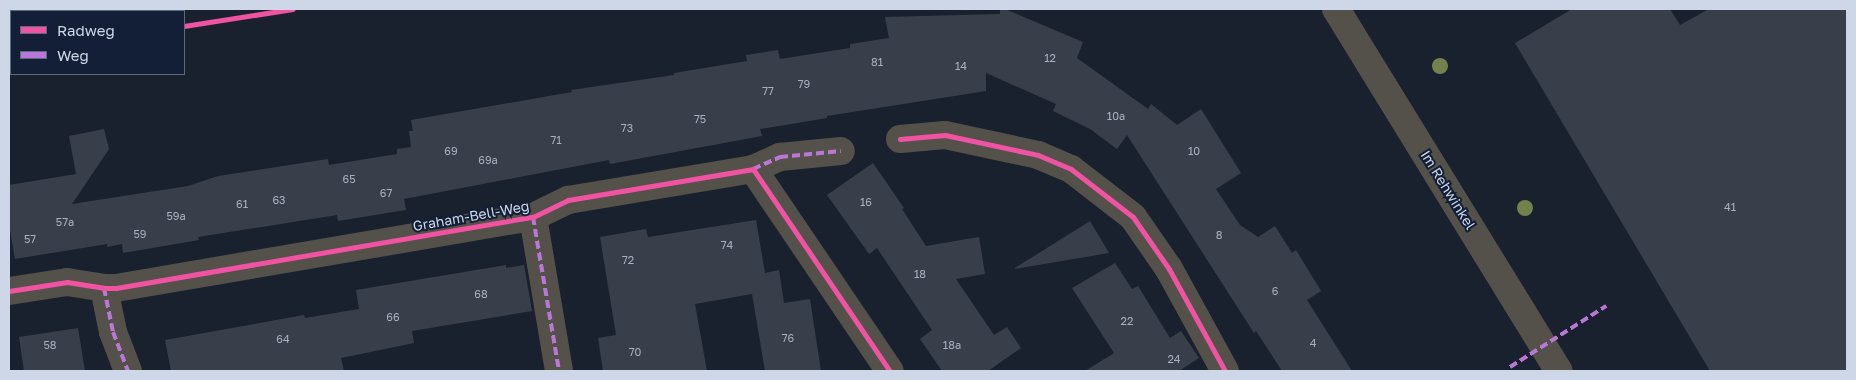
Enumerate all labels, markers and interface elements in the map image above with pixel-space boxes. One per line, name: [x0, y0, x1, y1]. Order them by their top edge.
legend: [10, 10, 185, 75]
text: Radweg: [57, 21, 115, 39]
text: Weg: [57, 46, 89, 64]
house number: 12: [1044, 51, 1056, 65]
house number: 81: [871, 55, 883, 69]
house number: 14: [955, 59, 967, 73]
house number: 79: [798, 77, 810, 91]
house number: 77: [762, 84, 774, 98]
house number: 10a: [1107, 109, 1125, 123]
house number: 75: [694, 112, 706, 126]
house number: 73: [621, 121, 633, 135]
house number: 71: [550, 133, 562, 147]
house number: 69: [444, 144, 458, 158]
house number: 10: [1188, 144, 1200, 158]
street label: Im Rehwinkel: [1417, 147, 1479, 233]
house number: 69a: [478, 153, 498, 167]
house number: 65: [342, 172, 356, 186]
house number: 67: [380, 186, 392, 200]
house number: 63: [272, 193, 286, 207]
house number: 16: [860, 195, 872, 209]
house number: 61: [236, 197, 248, 211]
street label: Graham-Bell-Weg: [411, 197, 531, 235]
house number: 41: [1724, 200, 1736, 214]
house number: 59a: [166, 209, 186, 223]
house number: 57a: [56, 215, 74, 229]
house number: 59: [133, 227, 147, 241]
house number: 8: [1216, 228, 1222, 242]
house number: 57: [24, 232, 36, 246]
house number: 74: [721, 238, 733, 252]
house number: 72: [622, 253, 634, 267]
house number: 18: [914, 267, 926, 281]
house number: 6: [1272, 284, 1278, 298]
house number: 68: [474, 287, 488, 301]
house number: 66: [386, 310, 400, 324]
house number: 22: [1121, 314, 1133, 328]
house number: 76: [782, 331, 794, 345]
house number: 64: [276, 332, 290, 346]
house number: 4: [1310, 336, 1316, 350]
house number: 58: [43, 338, 57, 352]
house number: 18a: [943, 338, 961, 352]
house number: 70: [629, 345, 641, 359]
house number: 24: [1167, 352, 1181, 366]

